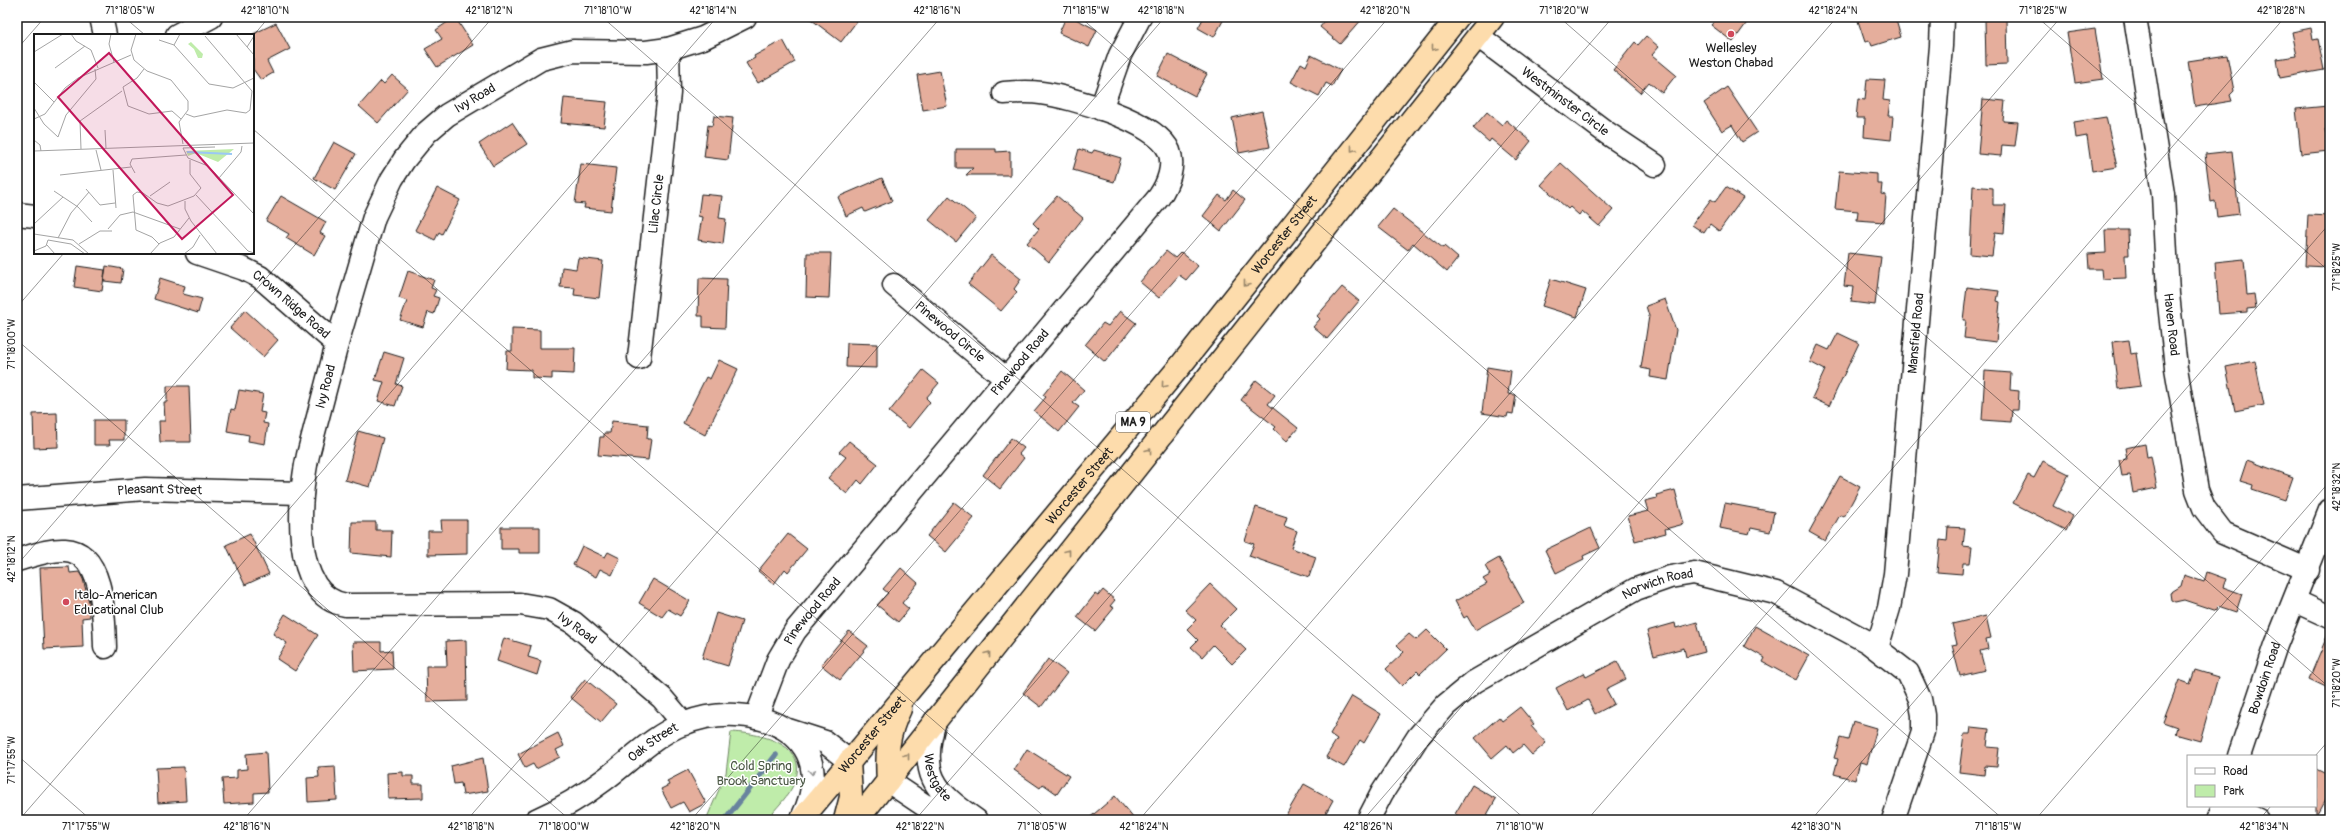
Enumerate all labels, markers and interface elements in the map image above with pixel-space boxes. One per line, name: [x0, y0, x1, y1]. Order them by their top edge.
text: 71°18'05"W: [105, 5, 155, 17]
text: 42°18'10"N: [241, 5, 289, 17]
text: 42°18'12"N: [465, 5, 513, 17]
text: 71°18'10"W: [584, 5, 632, 17]
text: 42°18'14"N: [689, 5, 737, 17]
text: 42°18'16"N: [913, 5, 961, 17]
text: 71°18'15"W: [1063, 5, 1110, 17]
text: 42°18'18"N: [1138, 5, 1184, 17]
text: 42°18'20"N: [1360, 5, 1410, 17]
text: 71°18'20"W: [1539, 5, 1589, 17]
text: 42°18'24"N: [1809, 5, 1858, 17]
text: 71°18'25"W: [2019, 5, 2068, 17]
text: 42°18'28"N: [2257, 5, 2305, 17]
marker: Wellesley Weston Chabad: [1726, 29, 1736, 39]
inset map: [34, 34, 254, 254]
place label: Wellesley Weston Chabad: [1689, 40, 1773, 71]
one-way arrow: [1431, 43, 1438, 50]
street label: Westminster Circle: [1518, 63, 1613, 140]
street label: Ivy Road: [452, 80, 498, 117]
one-way arrow: [1351, 145, 1358, 152]
street label: Lilac Circle: [645, 173, 668, 234]
street label: Worcester Street: [1248, 192, 1321, 278]
text: 71°18'25"W: [2331, 242, 2343, 291]
street label: Crown Ridge Road: [250, 267, 333, 342]
one-way arrow: [1244, 279, 1251, 287]
street label: Mansfield Road: [1904, 292, 1927, 374]
street label: Haven Road: [2160, 292, 2183, 357]
street label: Pinewood Circle: [912, 298, 989, 366]
text: 71°18'00"W: [6, 318, 18, 369]
street label: Pinewood Road: [988, 326, 1053, 399]
street label: Ivy Road: [312, 363, 339, 410]
one-way arrow: [1162, 380, 1169, 388]
road number: MA 9: [1116, 412, 1150, 432]
street label: Worcester Street: [1043, 444, 1117, 528]
one-way arrow: [1144, 448, 1151, 455]
text: 42°18'32"N: [2331, 462, 2343, 511]
street label: Pleasant Street: [117, 481, 203, 499]
text: 42°18'12"N: [6, 535, 18, 583]
one-way arrow: [1064, 550, 1071, 557]
street label: Norwich Road: [1619, 565, 1694, 603]
street label: Pinewood Road: [781, 574, 844, 648]
place label: Italo-American Educational Club: [74, 587, 164, 618]
marker: Italo-American Educational Club: [61, 597, 71, 607]
street label: Ivy Road: [554, 608, 600, 648]
street label: Bowdoin Road: [2245, 640, 2284, 717]
one-way arrow: [983, 652, 990, 659]
text: 71°18'20"W: [2331, 658, 2343, 708]
street label: Worcester Street: [835, 692, 910, 777]
street label: Oak Street: [625, 719, 681, 766]
text: 71°17'55"W: [6, 735, 18, 784]
street label: Westgate: [920, 753, 955, 805]
one-way arrow: [902, 754, 909, 761]
legend: [2187, 755, 2317, 807]
park label: Cold Spring Brook Sanctuary: [716, 758, 806, 789]
text: Road: [2223, 764, 2248, 779]
one-way arrow: [808, 769, 817, 775]
text: Park: [2223, 784, 2244, 799]
text: 71°17'55"W: [62, 821, 111, 833]
text: 42°18'16"N: [223, 821, 271, 833]
text: 42°18'18"N: [448, 821, 494, 833]
text: 71°18'00"W: [539, 821, 590, 833]
text: 42°18'20"N: [670, 821, 720, 833]
text: 42°18'22"N: [896, 821, 945, 833]
text: 71°18'05"W: [1017, 821, 1067, 833]
text: 42°18'24"N: [1120, 821, 1169, 833]
text: 42°18'26"N: [1344, 821, 1393, 833]
text: 71°18'10"W: [1496, 821, 1544, 833]
text: 42°18'30"N: [1791, 821, 1841, 833]
text: 71°18'15"W: [1975, 821, 2022, 833]
text: 42°18'34"N: [2240, 821, 2289, 833]

